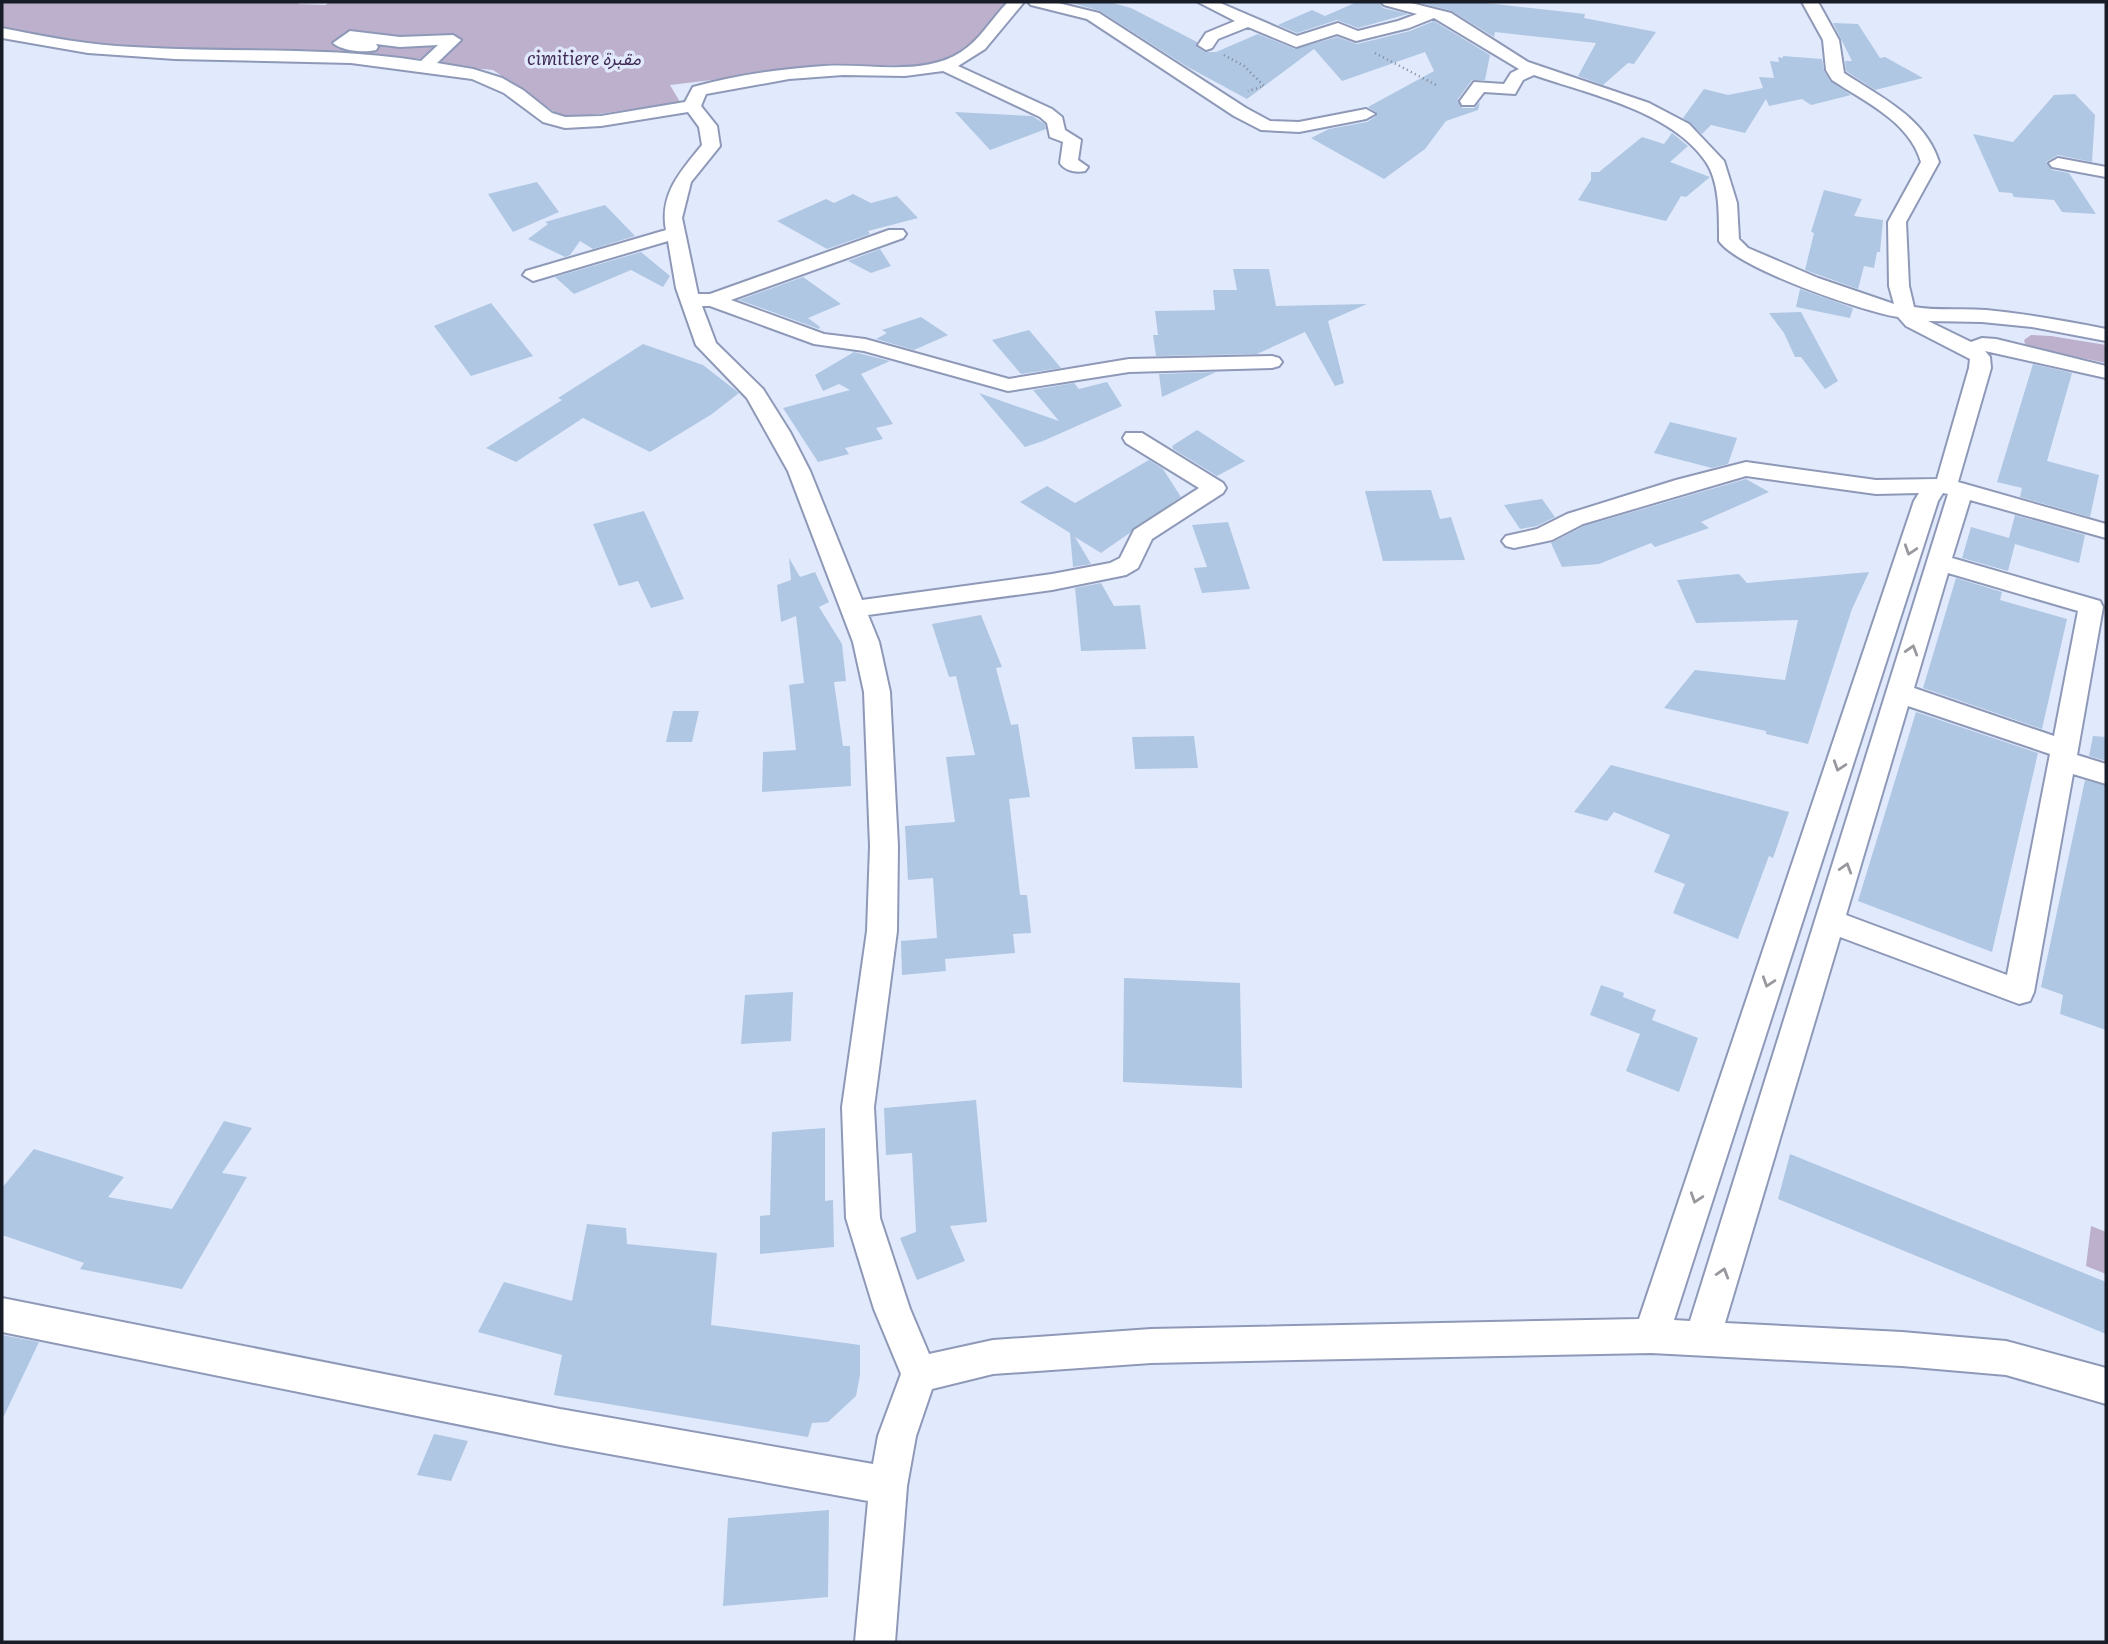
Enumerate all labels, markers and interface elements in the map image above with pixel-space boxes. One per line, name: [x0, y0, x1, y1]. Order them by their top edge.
park label: cimitiere مقبرة: [527, 44, 641, 71]
one-way arrow: [1903, 543, 1918, 555]
one-way arrow: [1904, 644, 1919, 656]
one-way arrow: [1832, 760, 1847, 772]
one-way arrow: [1837, 862, 1852, 874]
one-way arrow: [1761, 976, 1776, 988]
one-way arrow: [1690, 1192, 1705, 1204]
one-way arrow: [1714, 1267, 1729, 1279]

